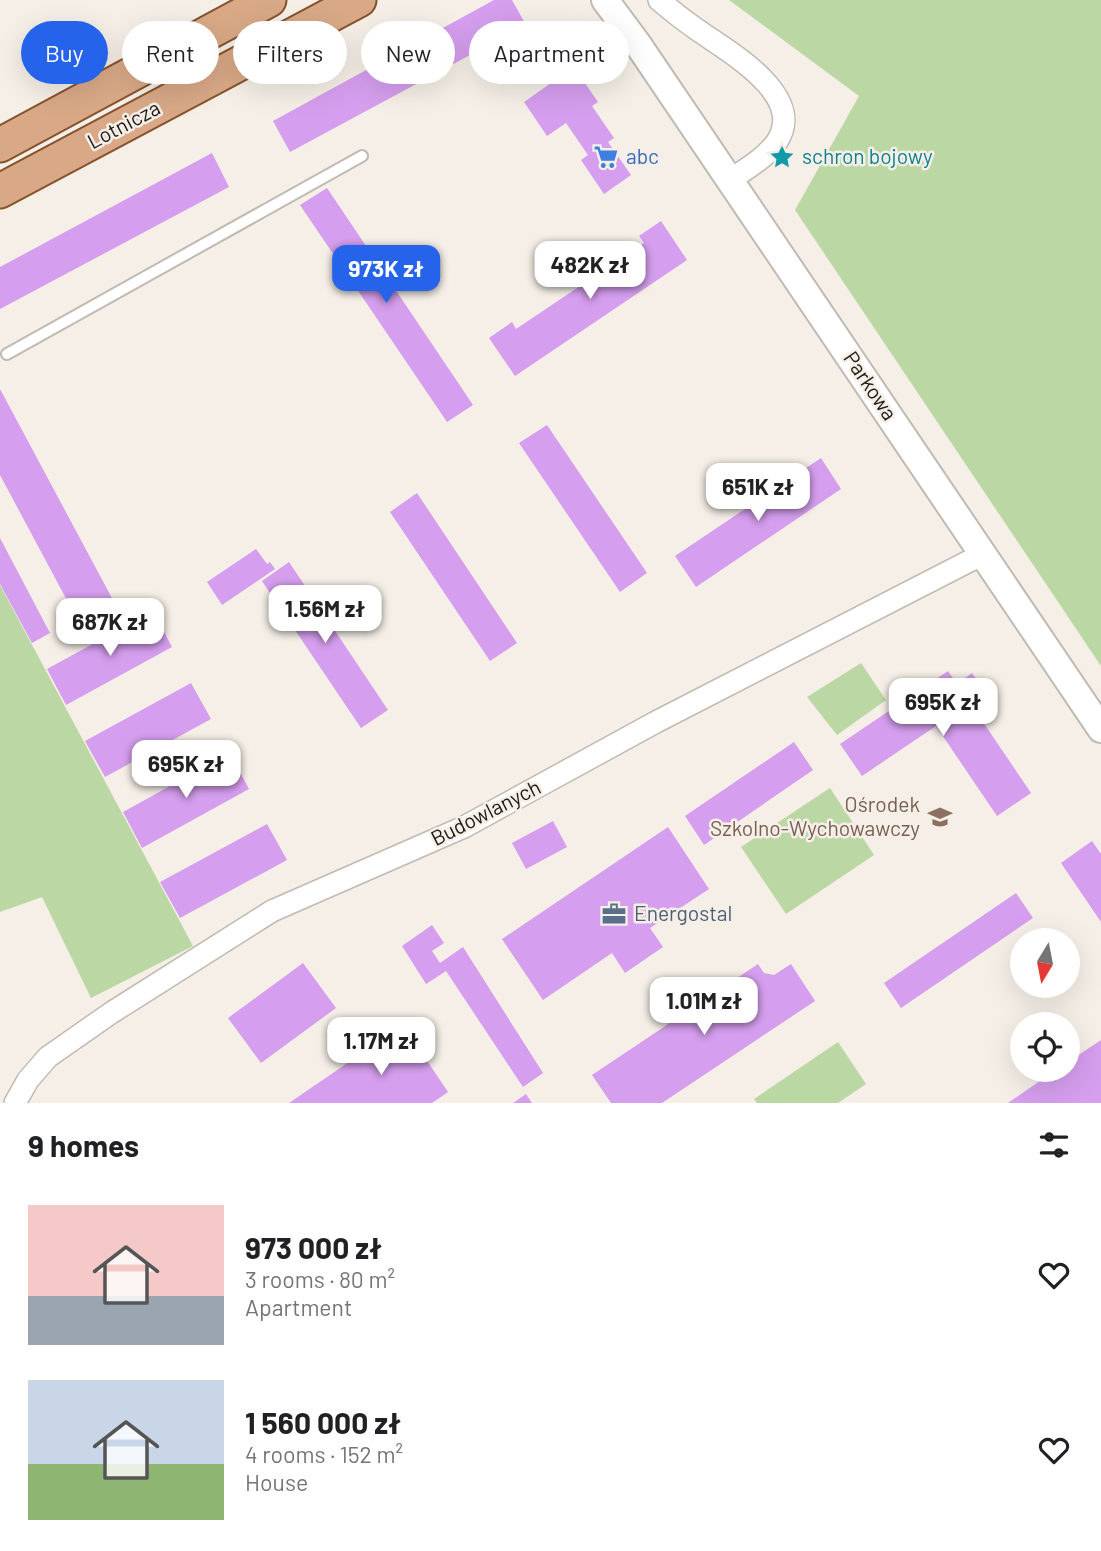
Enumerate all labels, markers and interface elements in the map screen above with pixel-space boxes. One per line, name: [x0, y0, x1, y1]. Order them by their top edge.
chip: Buy: [21, 21, 108, 84]
chip: Rent: [122, 21, 219, 84]
chip: Filters: [233, 21, 347, 84]
chip: New: [361, 21, 455, 84]
chip: Apartment: [469, 21, 629, 84]
street label: Lotnicza: [83, 94, 164, 153]
supermarket icon: abc: [592, 143, 620, 171]
place label: abc: [626, 143, 659, 168]
place icon: schron bojowy: [768, 143, 796, 171]
place label: schron bojowy: [802, 143, 933, 168]
pin: 482K zł: [525, 242, 655, 301]
pin: 973K zł: [321, 246, 451, 305]
text: 482K zł: [551, 250, 629, 278]
text: 973K zł: [348, 254, 424, 282]
street label: Parkowa: [839, 346, 903, 424]
pin: 651K zł: [693, 463, 823, 523]
text: 651K zł: [722, 472, 794, 500]
pin: 1.56M zł: [253, 586, 397, 645]
text: 1.56M zł: [285, 594, 365, 622]
pin: 687K zł: [45, 598, 175, 658]
text: 687K zł: [72, 607, 148, 635]
pin: 695K zł: [878, 678, 1008, 738]
text: 695K zł: [905, 687, 981, 715]
pin: 695K zł: [121, 740, 251, 800]
text: 695K zł: [148, 749, 224, 777]
street label: Budowlanych: [426, 773, 544, 850]
place label: Ośrodek Szkolno-Wychowawczy: [710, 791, 920, 840]
school or university icon: Ośrodek Szkolno-Wychowawczy: [926, 803, 954, 831]
office icon: Energostal: [600, 900, 628, 928]
place label: Energostal: [634, 900, 732, 925]
north arrow: [1010, 928, 1080, 998]
map controls: [1010, 928, 1080, 1082]
pin: 1.01M zł: [632, 978, 776, 1037]
text: 1.01M zł: [666, 986, 742, 1014]
button: locate: [1010, 1012, 1080, 1082]
pin: 1.17M zł: [309, 1018, 453, 1077]
text: 1.17M zł: [343, 1026, 419, 1054]
icon: filters: [1035, 1126, 1073, 1164]
text: 9 homes: [28, 1127, 139, 1163]
text: 973 000 zł: [245, 1229, 382, 1265]
icon: home: [84, 1233, 168, 1317]
icon: heart: [1035, 1256, 1073, 1294]
text: 3 rooms · 80 m²: [245, 1265, 395, 1293]
text: Apartment: [245, 1293, 352, 1321]
text: 1 560 000 zł: [245, 1404, 401, 1440]
icon: home: [84, 1408, 168, 1492]
icon: heart: [1035, 1431, 1073, 1469]
text: 4 rooms · 152 m²: [245, 1440, 403, 1468]
text: House: [245, 1468, 308, 1496]

